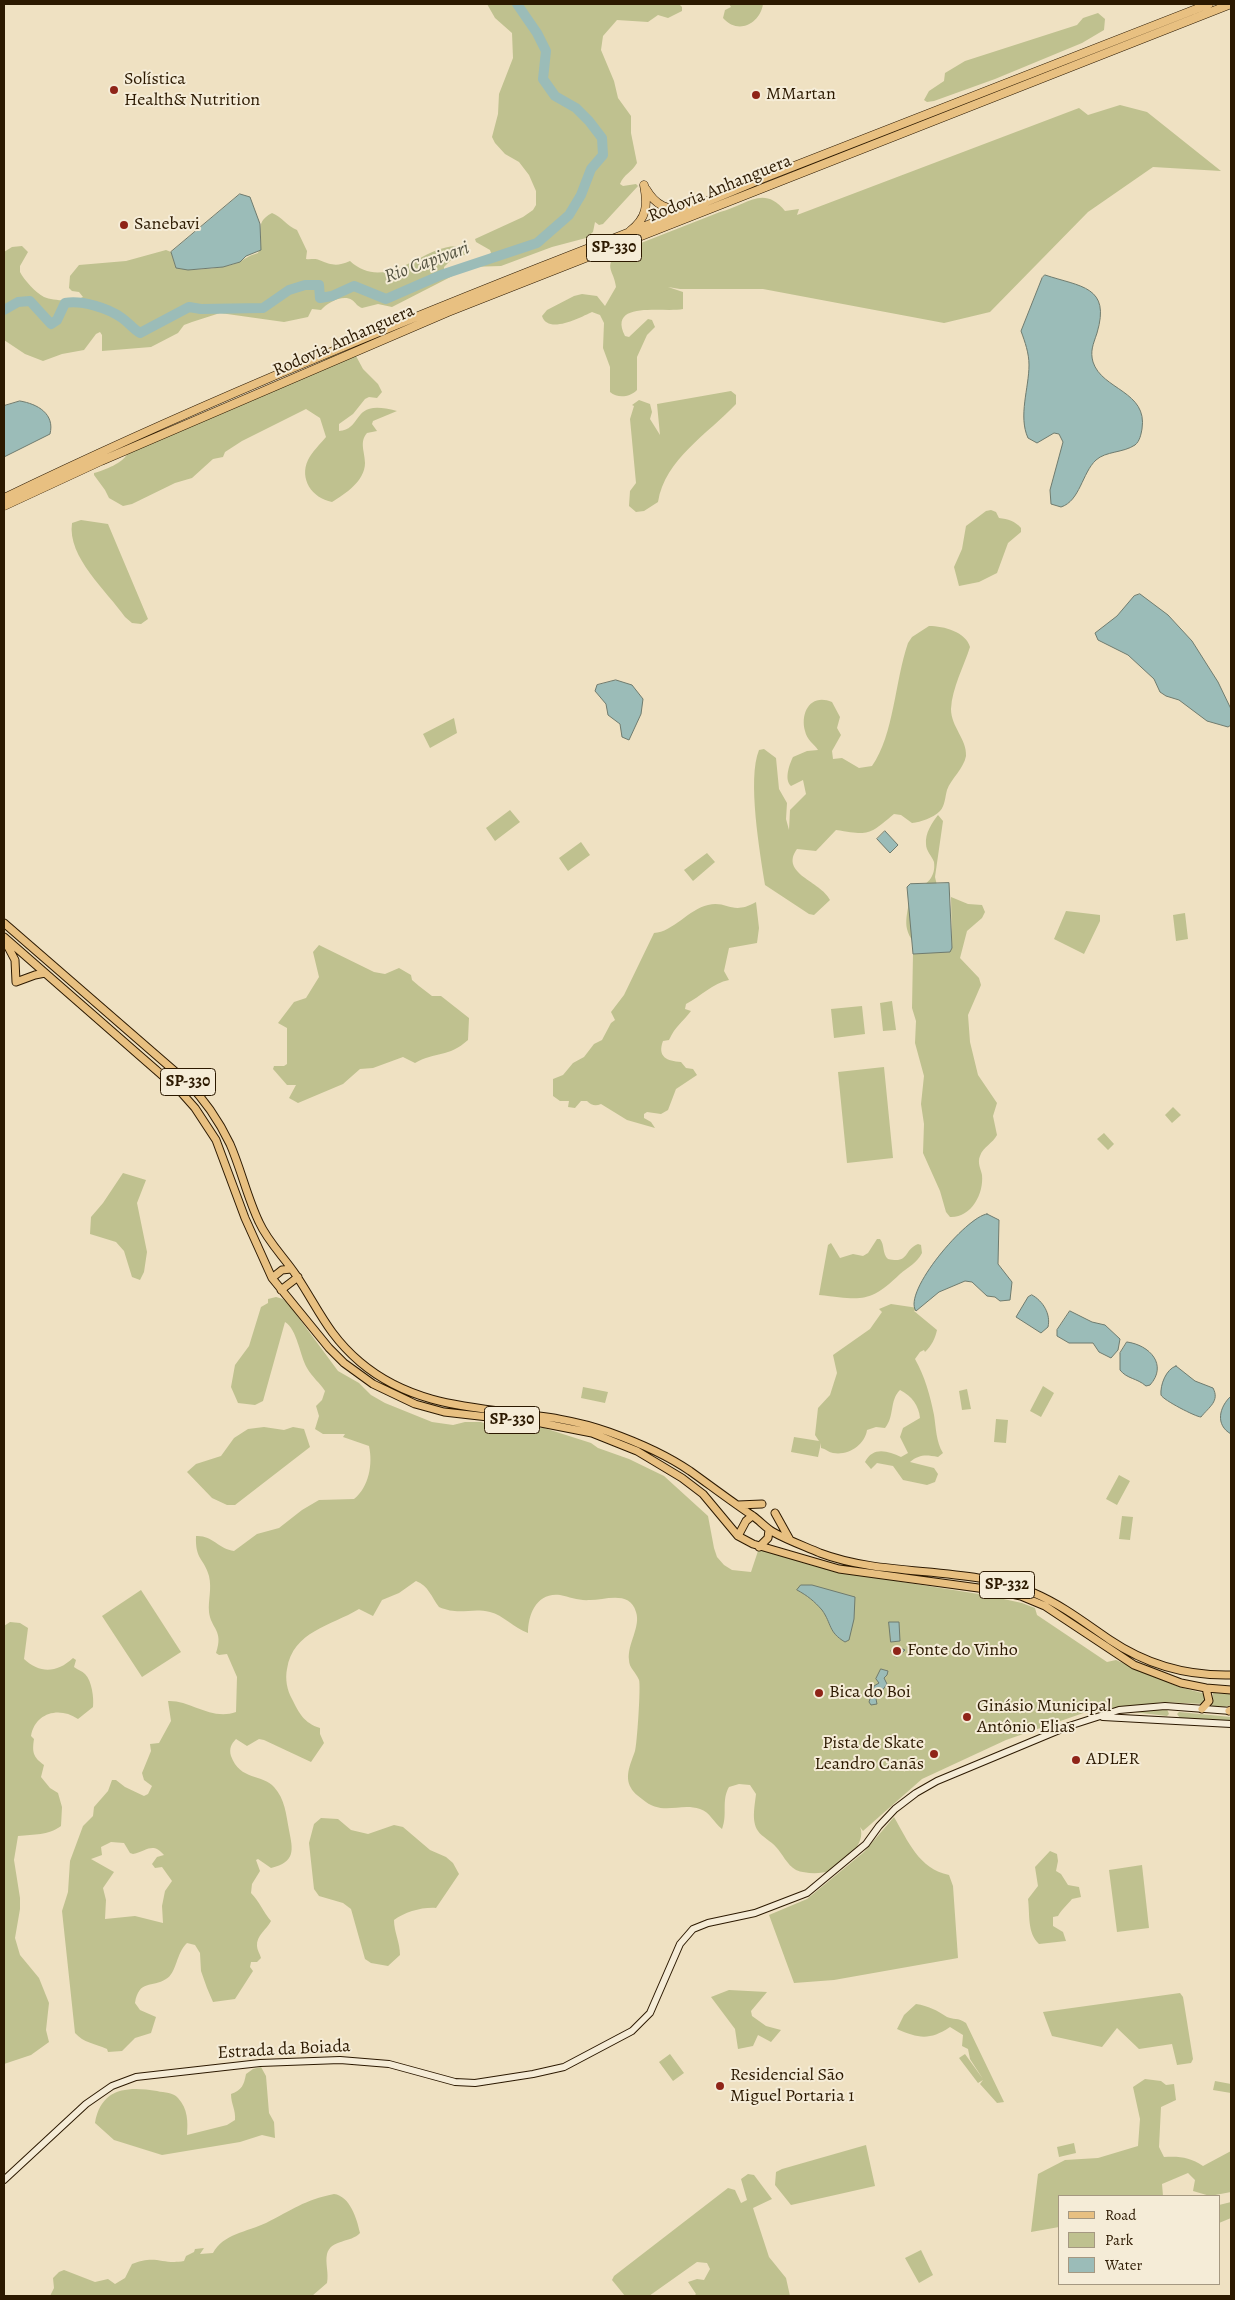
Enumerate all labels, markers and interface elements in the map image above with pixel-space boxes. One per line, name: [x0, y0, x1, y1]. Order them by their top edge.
place label: Solística Health& Nutrition: [124, 69, 260, 112]
marker: Solística Health& Nutrition: [108, 84, 120, 96]
place label: MMartan: [766, 84, 836, 106]
marker: MMartan: [750, 89, 762, 101]
street label: Rodovia Anhanguera: [645, 150, 795, 228]
place label: Sanebavi: [134, 214, 200, 236]
marker: Sanebavi: [118, 219, 130, 231]
road number: SP-330: [586, 234, 642, 262]
water label: Rio Capivari: [381, 237, 473, 289]
street label: Rodovia Anhanguera: [270, 300, 418, 382]
road number: SP-330: [160, 1068, 216, 1096]
road number: SP-330: [484, 1406, 540, 1434]
road number: SP-332: [980, 1572, 1034, 1598]
place label: Fonte do Vinho: [907, 1640, 1018, 1662]
marker: Fonte do Vinho: [891, 1645, 903, 1657]
place label: Bica do Boi: [829, 1682, 911, 1704]
marker: Bica do Boi: [813, 1687, 825, 1699]
place label: Ginásio Municipal Antônio Elias: [977, 1696, 1111, 1738]
marker: Ginásio Municipal Antônio Elias: [961, 1711, 973, 1723]
place label: Pista de Skate Leandro Canãs: [815, 1733, 924, 1776]
marker: Pista de Skate Leandro Canãs: [928, 1748, 940, 1760]
place label: ADLER: [1086, 1749, 1140, 1771]
marker: ADLER: [1070, 1754, 1082, 1766]
street label: Estrada da Boiada: [217, 2036, 351, 2064]
place label: Residencial São Miguel Portaria 1: [730, 2065, 854, 2108]
marker: Residencial São Miguel Portaria 1: [714, 2080, 726, 2092]
legend: [1058, 2195, 1220, 2285]
text: Road: [1105, 2205, 1136, 2225]
text: Park: [1105, 2230, 1133, 2250]
text: Water: [1105, 2255, 1142, 2275]

